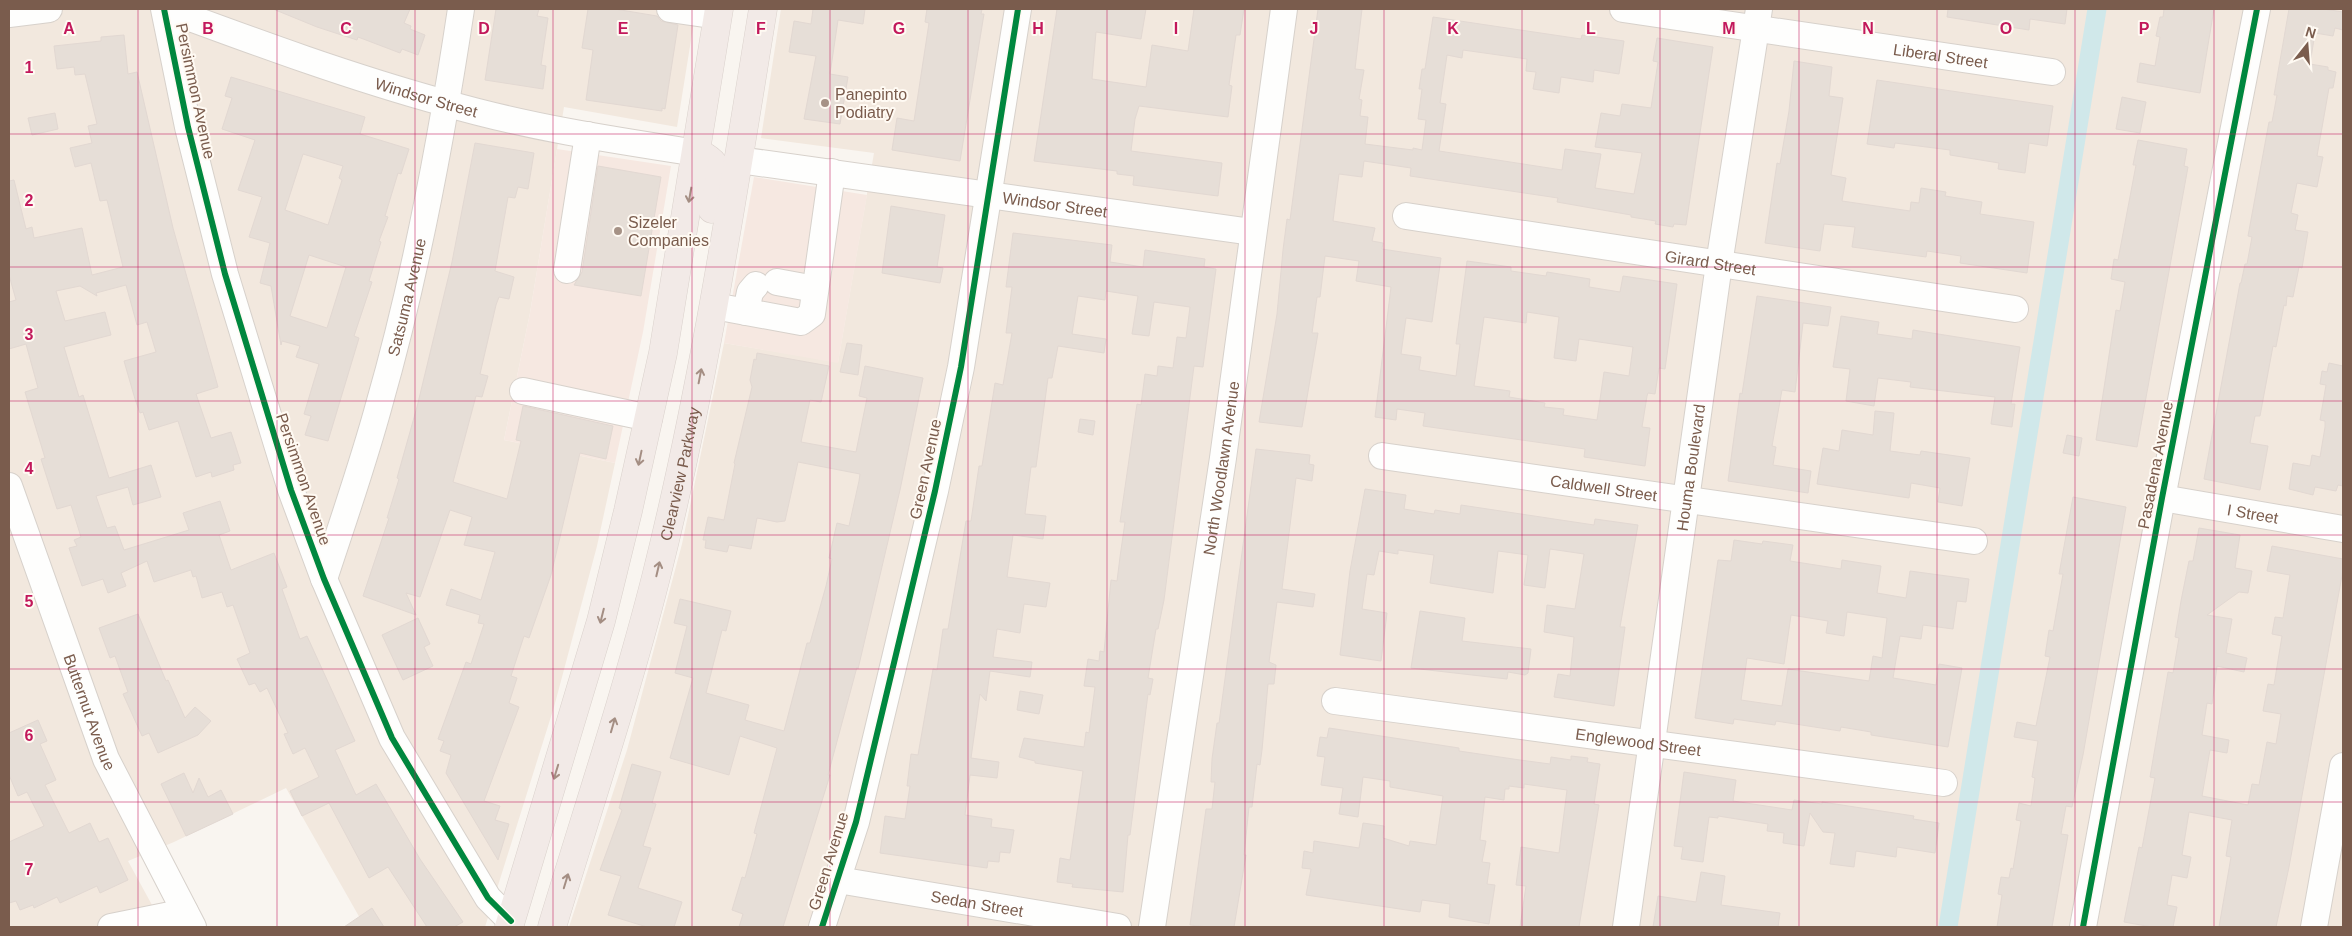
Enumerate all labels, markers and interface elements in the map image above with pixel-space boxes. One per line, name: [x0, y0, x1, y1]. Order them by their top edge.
text: A: [63, 20, 75, 37]
text: B: [202, 20, 214, 37]
text: C: [340, 20, 352, 37]
text: D: [478, 20, 490, 37]
text: E: [618, 20, 629, 37]
text: F: [756, 20, 766, 37]
text: G: [893, 20, 905, 37]
text: H: [1032, 20, 1044, 37]
text: I: [1174, 20, 1178, 37]
text: J: [1310, 20, 1318, 37]
text: K: [1447, 20, 1459, 37]
text: L: [1586, 20, 1596, 37]
text: M: [1722, 20, 1736, 37]
text: N: [1862, 20, 1874, 37]
text: O: [2000, 20, 2012, 37]
text: P: [2139, 20, 2150, 37]
north arrow: [2282, 20, 2332, 70]
street label: Persimmon Avenue: [173, 22, 218, 161]
text: N: [2304, 23, 2318, 42]
street label: Liberal Street: [1892, 41, 1989, 72]
text: 1: [25, 59, 34, 76]
street label: Windsor Street: [373, 75, 480, 121]
place label: Panepinto Podiatry: [835, 86, 907, 121]
marker: Panepinto Podiatry: [819, 97, 831, 109]
one-way arrow: [684, 187, 694, 203]
street label: Windsor Street: [1001, 189, 1109, 221]
text: 2: [25, 192, 34, 209]
place label: Sizeler Companies: [628, 214, 709, 249]
marker: Sizeler Companies: [612, 225, 624, 237]
street label: Satsuma Avenue: [385, 236, 429, 358]
street label: Girard Street: [1664, 248, 1758, 278]
text: 3: [25, 326, 34, 343]
one-way arrow: [696, 368, 706, 384]
street label: North Woodlawn Avenue: [1200, 380, 1242, 556]
street label: Pasadena Avenue: [2135, 400, 2176, 530]
street label: Houma Boulevard: [1674, 403, 1708, 532]
street label: Clearview Parkway: [657, 406, 703, 542]
street label: Persimmon Avenue: [273, 411, 334, 547]
street label: Green Avenue: [907, 417, 944, 521]
one-way arrow: [635, 449, 644, 465]
text: 4: [25, 460, 34, 477]
street label: Caldwell Street: [1549, 472, 1659, 504]
street label: I Street: [2226, 501, 2280, 527]
one-way arrow: [654, 561, 663, 577]
text: 5: [25, 593, 34, 610]
one-way arrow: [597, 607, 606, 623]
street label: Butternut Avenue: [60, 652, 118, 773]
one-way arrow: [609, 717, 618, 733]
street label: Englewood Street: [1574, 725, 1703, 759]
text: 6: [25, 727, 34, 744]
one-way arrow: [550, 763, 560, 779]
street label: Green Avenue: [805, 810, 852, 912]
text: 7: [25, 861, 34, 878]
one-way arrow: [562, 873, 572, 889]
street label: Sedan Street: [929, 888, 1025, 920]

